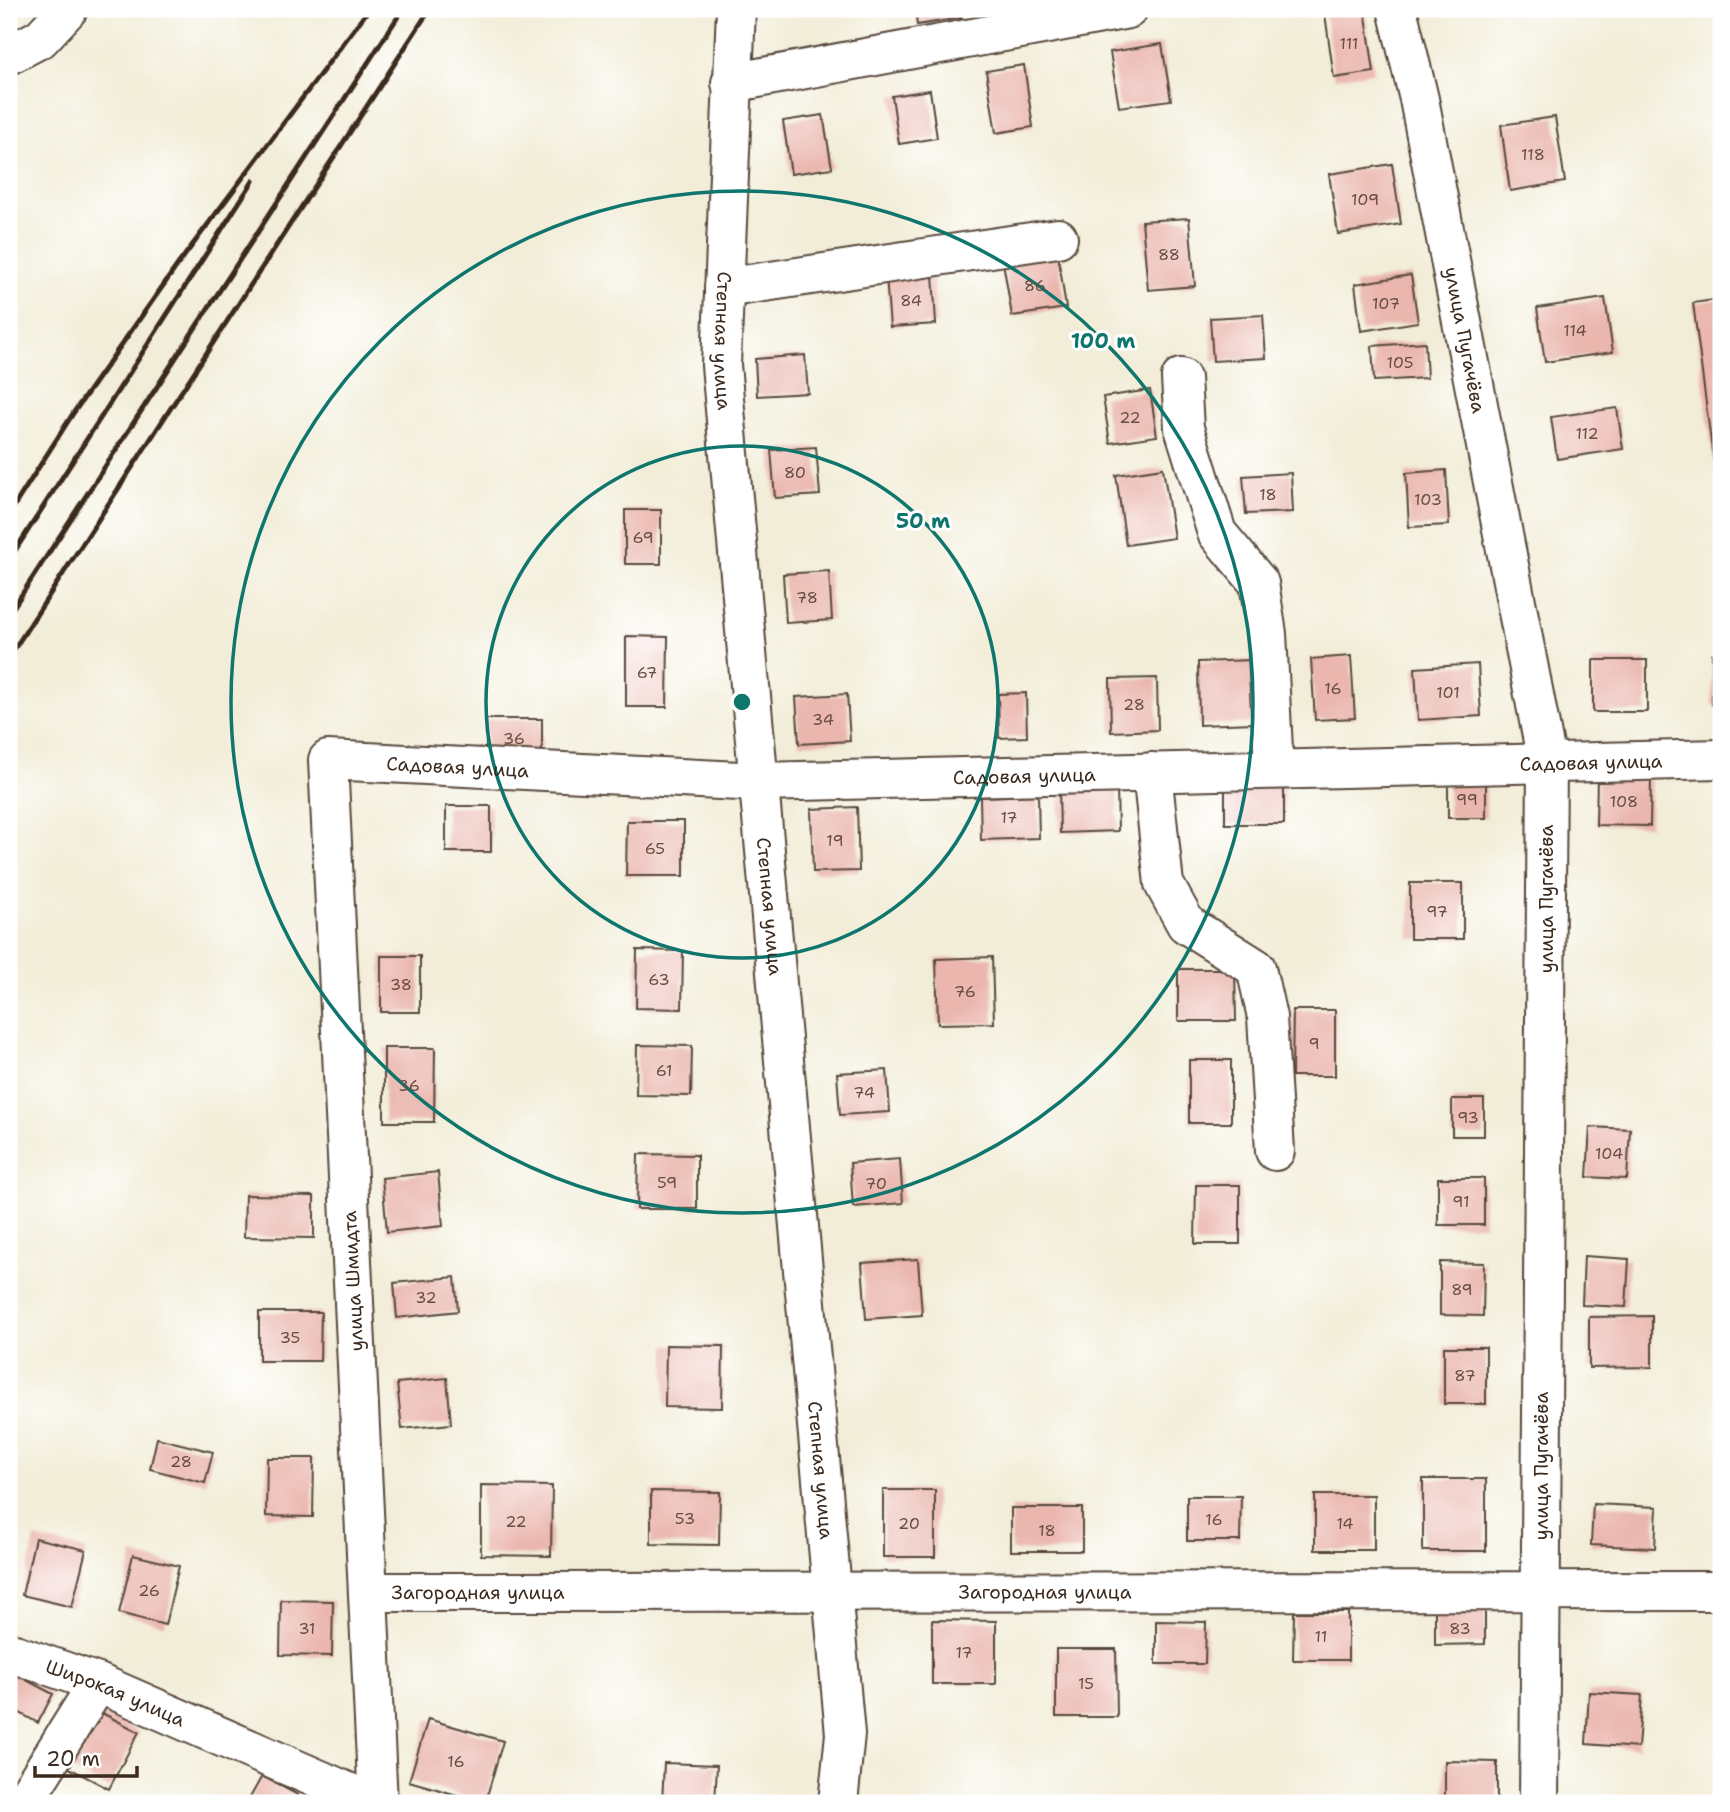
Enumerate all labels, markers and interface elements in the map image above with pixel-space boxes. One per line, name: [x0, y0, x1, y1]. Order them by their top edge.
house number: 111: [1340, 33, 1358, 54]
house number: 118: [1521, 144, 1545, 165]
house number: 109: [1351, 189, 1379, 210]
house number: 88: [1158, 244, 1180, 265]
street label: улица Пугачёва: [1439, 265, 1492, 415]
street label: Степная улица: [708, 271, 738, 411]
house number: 86: [1024, 275, 1046, 296]
house number: 84: [900, 290, 922, 311]
house number: 107: [1372, 293, 1400, 314]
house number: 114: [1563, 320, 1587, 341]
text: 100 m: [1071, 327, 1135, 355]
house number: 105: [1386, 352, 1414, 373]
house number: 22: [1119, 407, 1141, 428]
house number: 112: [1575, 423, 1599, 444]
house number: 80: [784, 462, 806, 483]
house number: 18: [1259, 484, 1277, 505]
house number: 103: [1414, 489, 1442, 510]
text: 50 m: [896, 507, 950, 535]
house number: 69: [632, 527, 654, 548]
house number: 78: [796, 587, 818, 608]
house number: 67: [637, 662, 657, 683]
house number: 16: [1324, 678, 1342, 699]
house number: 101: [1436, 682, 1460, 703]
centre of rings: [730, 690, 754, 714]
house number: 28: [1123, 694, 1145, 715]
house number: 34: [812, 709, 834, 730]
house number: 36: [503, 728, 525, 749]
street label: Садовая улица: [1519, 748, 1663, 776]
street label: Садовая улица: [386, 750, 530, 783]
street label: Садовая улица: [952, 761, 1096, 790]
house number: 99: [1456, 789, 1478, 810]
house number: 108: [1610, 791, 1638, 812]
house number: 17: [1000, 807, 1018, 828]
street label: улица Пугачёва: [1534, 825, 1559, 973]
house number: 19: [826, 830, 844, 851]
street label: Степная улица: [751, 836, 789, 977]
house number: 65: [645, 838, 665, 859]
house number: 97: [1426, 901, 1448, 922]
house number: 63: [648, 969, 670, 990]
house number: 38: [390, 974, 412, 995]
house number: 76: [954, 981, 976, 1002]
house number: 9: [1308, 1033, 1320, 1054]
house number: 61: [656, 1060, 672, 1081]
house number: 36: [398, 1075, 420, 1096]
house number: 74: [853, 1082, 875, 1103]
house number: 93: [1457, 1107, 1479, 1128]
house number: 104: [1595, 1143, 1623, 1164]
house number: 59: [657, 1172, 677, 1193]
house number: 70: [865, 1173, 887, 1194]
house number: 91: [1452, 1191, 1470, 1212]
street label: улица Шмидта: [337, 1210, 369, 1352]
house number: 89: [1451, 1279, 1473, 1300]
house number: 32: [415, 1287, 437, 1308]
house number: 35: [280, 1327, 300, 1348]
house number: 87: [1454, 1365, 1476, 1386]
street label: улица Пугачёва: [1529, 1392, 1554, 1540]
street label: Степная улица: [802, 1400, 840, 1540]
house number: 28: [170, 1451, 192, 1472]
house number: 53: [675, 1508, 695, 1529]
house number: 16: [1205, 1509, 1223, 1530]
house number: 22: [505, 1511, 527, 1532]
house number: 20: [898, 1513, 920, 1534]
house number: 14: [1336, 1513, 1354, 1534]
house number: 18: [1038, 1520, 1056, 1541]
street label: Загородная улица: [392, 1579, 565, 1604]
street label: Загородная улица: [959, 1579, 1132, 1604]
house number: 26: [138, 1580, 160, 1601]
house number: 31: [298, 1618, 316, 1639]
house number: 83: [1449, 1618, 1471, 1639]
house number: 11: [1315, 1626, 1327, 1647]
house number: 17: [955, 1642, 973, 1663]
street label: Широкая улица: [42, 1653, 189, 1732]
house number: 15: [1078, 1673, 1094, 1694]
scale bar: [35, 1735, 136, 1779]
text: 20 m: [46, 1745, 100, 1773]
house number: 16: [447, 1751, 465, 1772]

